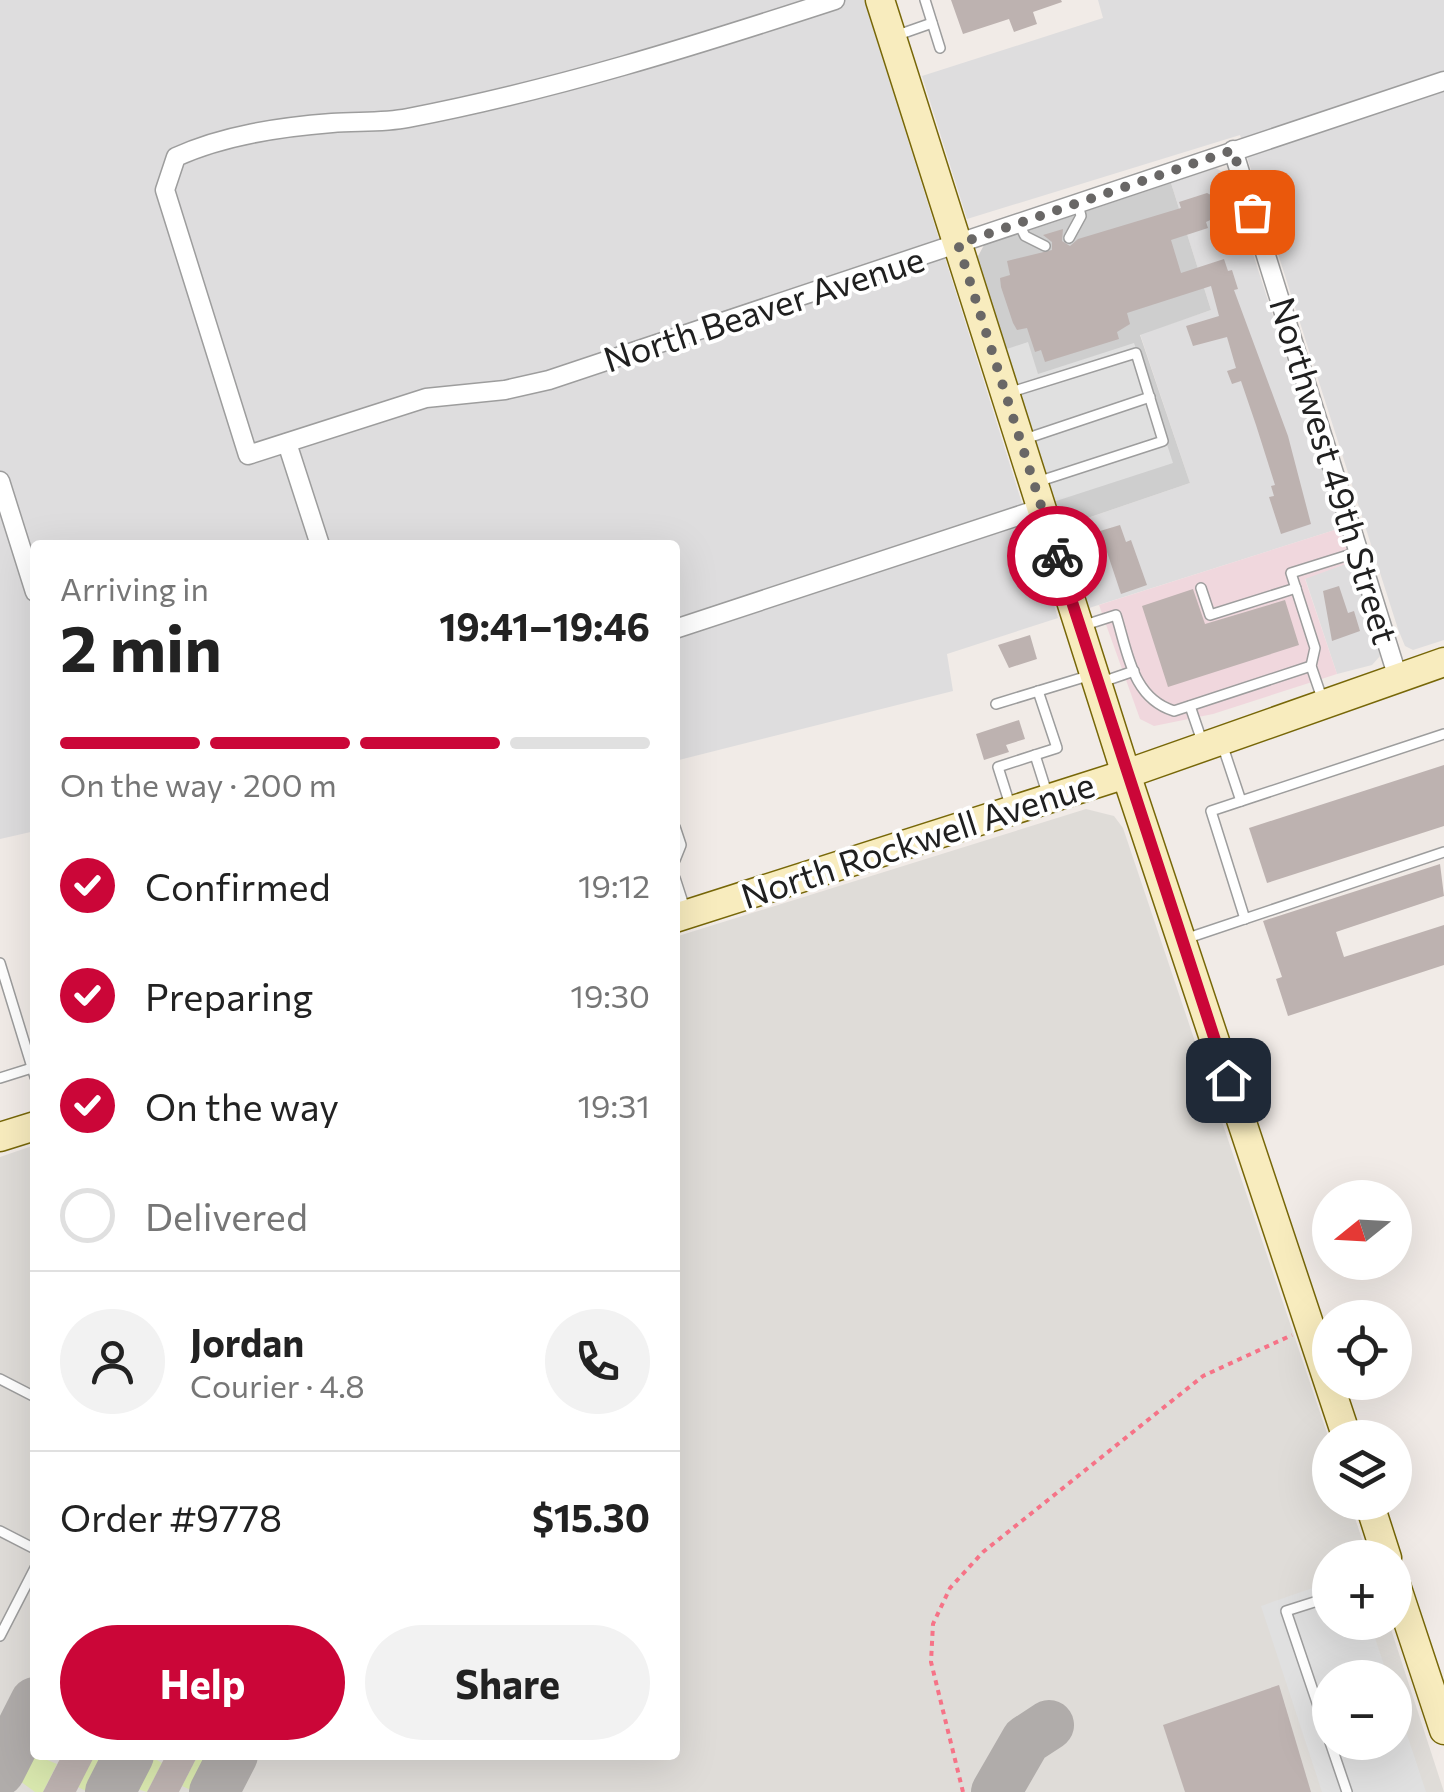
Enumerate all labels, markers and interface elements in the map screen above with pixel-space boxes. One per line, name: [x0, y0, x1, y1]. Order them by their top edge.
pin: [1210, 170, 1295, 255]
icon: bag: [1225, 185, 1280, 240]
street label: North Beaver Avenue: [598, 235, 929, 380]
street label: Northwest 49th Street: [1262, 292, 1409, 649]
courier: [1007, 506, 1107, 606]
icon: bike: [1030, 529, 1085, 584]
text: Arriving in: [60, 568, 209, 608]
text: 19:41–19:46: [439, 602, 650, 649]
text: 2 min: [60, 606, 222, 685]
street label: North Rockwell Avenue: [735, 761, 1099, 916]
text: On the way · 200 m: [60, 764, 337, 804]
icon: check: [60, 858, 115, 913]
text: Confirmed: [145, 862, 331, 909]
text: 19:12: [578, 865, 650, 905]
icon: check: [60, 968, 115, 1023]
text: Preparing: [145, 972, 313, 1019]
text: 19:30: [570, 975, 650, 1015]
pin: [1186, 1038, 1271, 1123]
icon: home: [1201, 1053, 1256, 1108]
icon: check: [60, 1078, 115, 1133]
text: On the way: [145, 1082, 339, 1129]
text: 19:31: [577, 1085, 650, 1125]
north arrow: [1312, 1180, 1412, 1280]
map controls: [1312, 1180, 1412, 1760]
text: Delivered: [145, 1192, 308, 1239]
button: locate: [1312, 1300, 1412, 1400]
button: person: [60, 1309, 165, 1414]
button: phone: [545, 1309, 650, 1414]
text: Jordan: [190, 1318, 304, 1365]
text: Courier · 4.8: [190, 1365, 365, 1405]
button: layers: [1312, 1420, 1412, 1520]
text: Order #9778: [60, 1493, 282, 1540]
text: $15.30: [532, 1493, 650, 1540]
button: +: [1312, 1540, 1412, 1640]
button: Help: [60, 1625, 345, 1740]
button: Share: [365, 1625, 650, 1740]
button: −: [1312, 1660, 1412, 1760]

